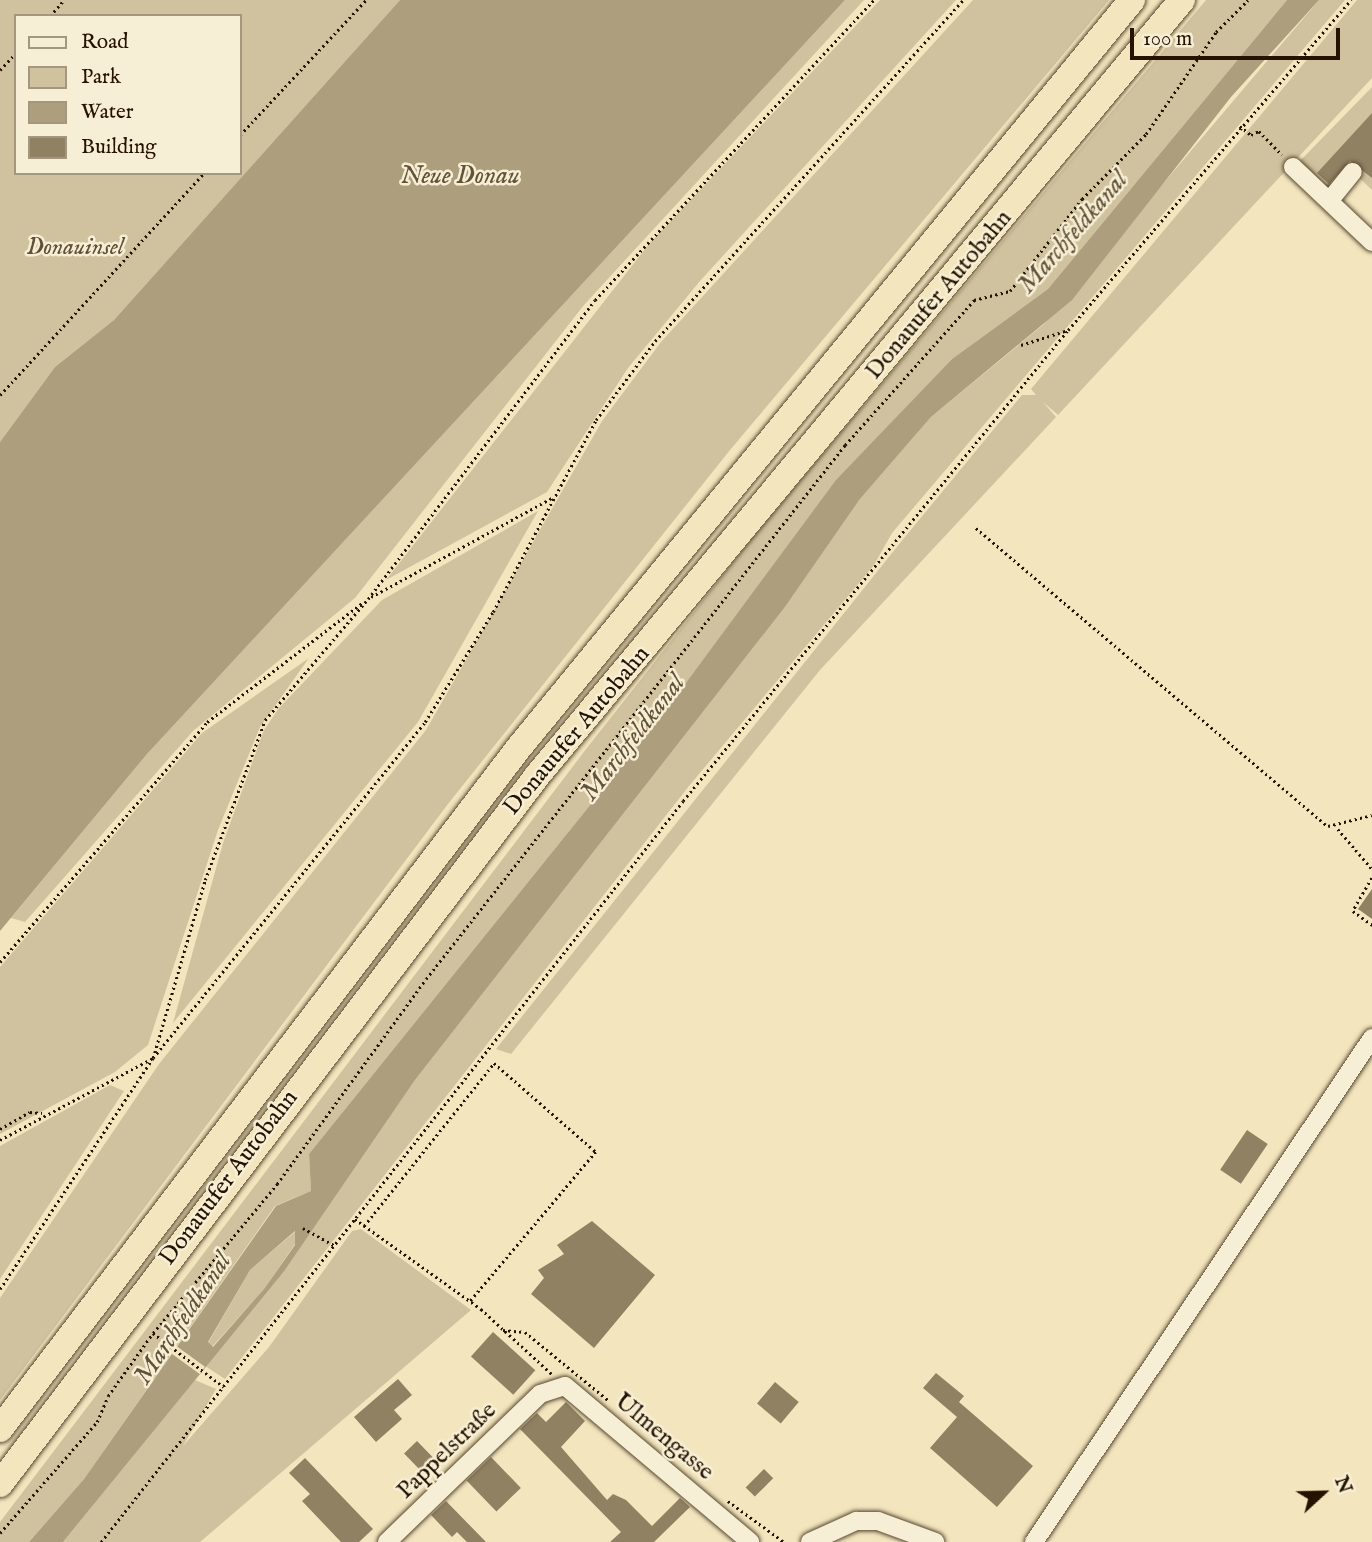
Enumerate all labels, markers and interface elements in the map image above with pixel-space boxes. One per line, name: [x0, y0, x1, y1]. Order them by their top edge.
legend: [14, 14, 242, 175]
scale bar: [1134, 14, 1344, 58]
text: 100 m: [1143, 26, 1192, 53]
text: Road: [81, 29, 128, 56]
text: Park: [81, 64, 121, 91]
text: Water: [81, 99, 133, 126]
text: Building: [81, 134, 156, 161]
water label: Neue Donau: [400, 160, 520, 192]
water label: Marchfeldkanal: [1011, 165, 1135, 301]
street label: Donauufer Autobahn: [860, 204, 1018, 386]
park label: Donauinsel: [26, 234, 124, 262]
street label: Donauufer Autobahn: [498, 640, 656, 822]
water label: Marchfeldkanal: [574, 669, 692, 807]
street label: Donauufer Autobahn: [154, 1085, 304, 1271]
water label: Marchfeldkanal: [128, 1247, 238, 1391]
street label: Ulmengasse: [609, 1387, 719, 1487]
street label: Pappelstraße: [391, 1397, 503, 1505]
north arrow: [1288, 1458, 1358, 1528]
text: N: [1328, 1473, 1357, 1497]

